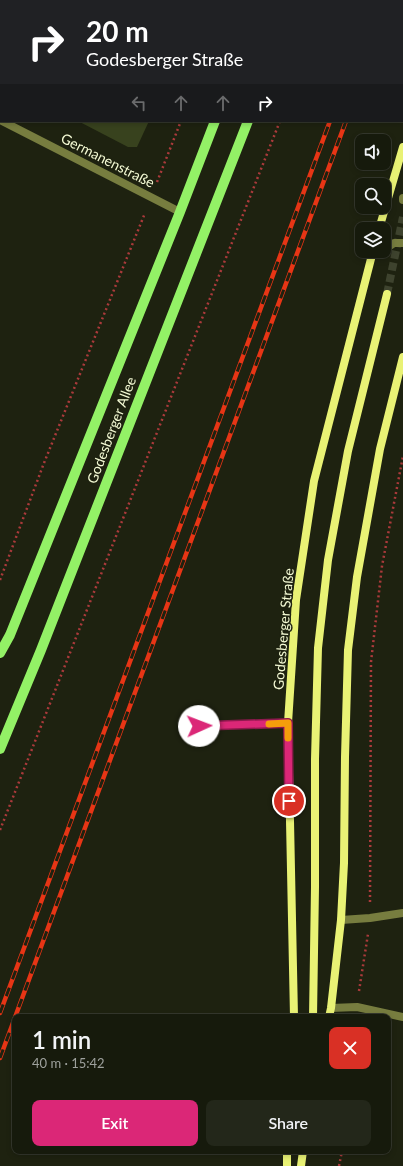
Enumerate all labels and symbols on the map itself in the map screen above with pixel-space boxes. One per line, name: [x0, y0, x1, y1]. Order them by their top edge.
street label: Germanenstraße: [58, 129, 158, 191]
street label: Godesberger Allee: [83, 374, 139, 486]
street label: Godesberger Straße: [269, 567, 297, 691]
position arrow: [178, 705, 220, 747]
pin: [272, 784, 306, 818]

